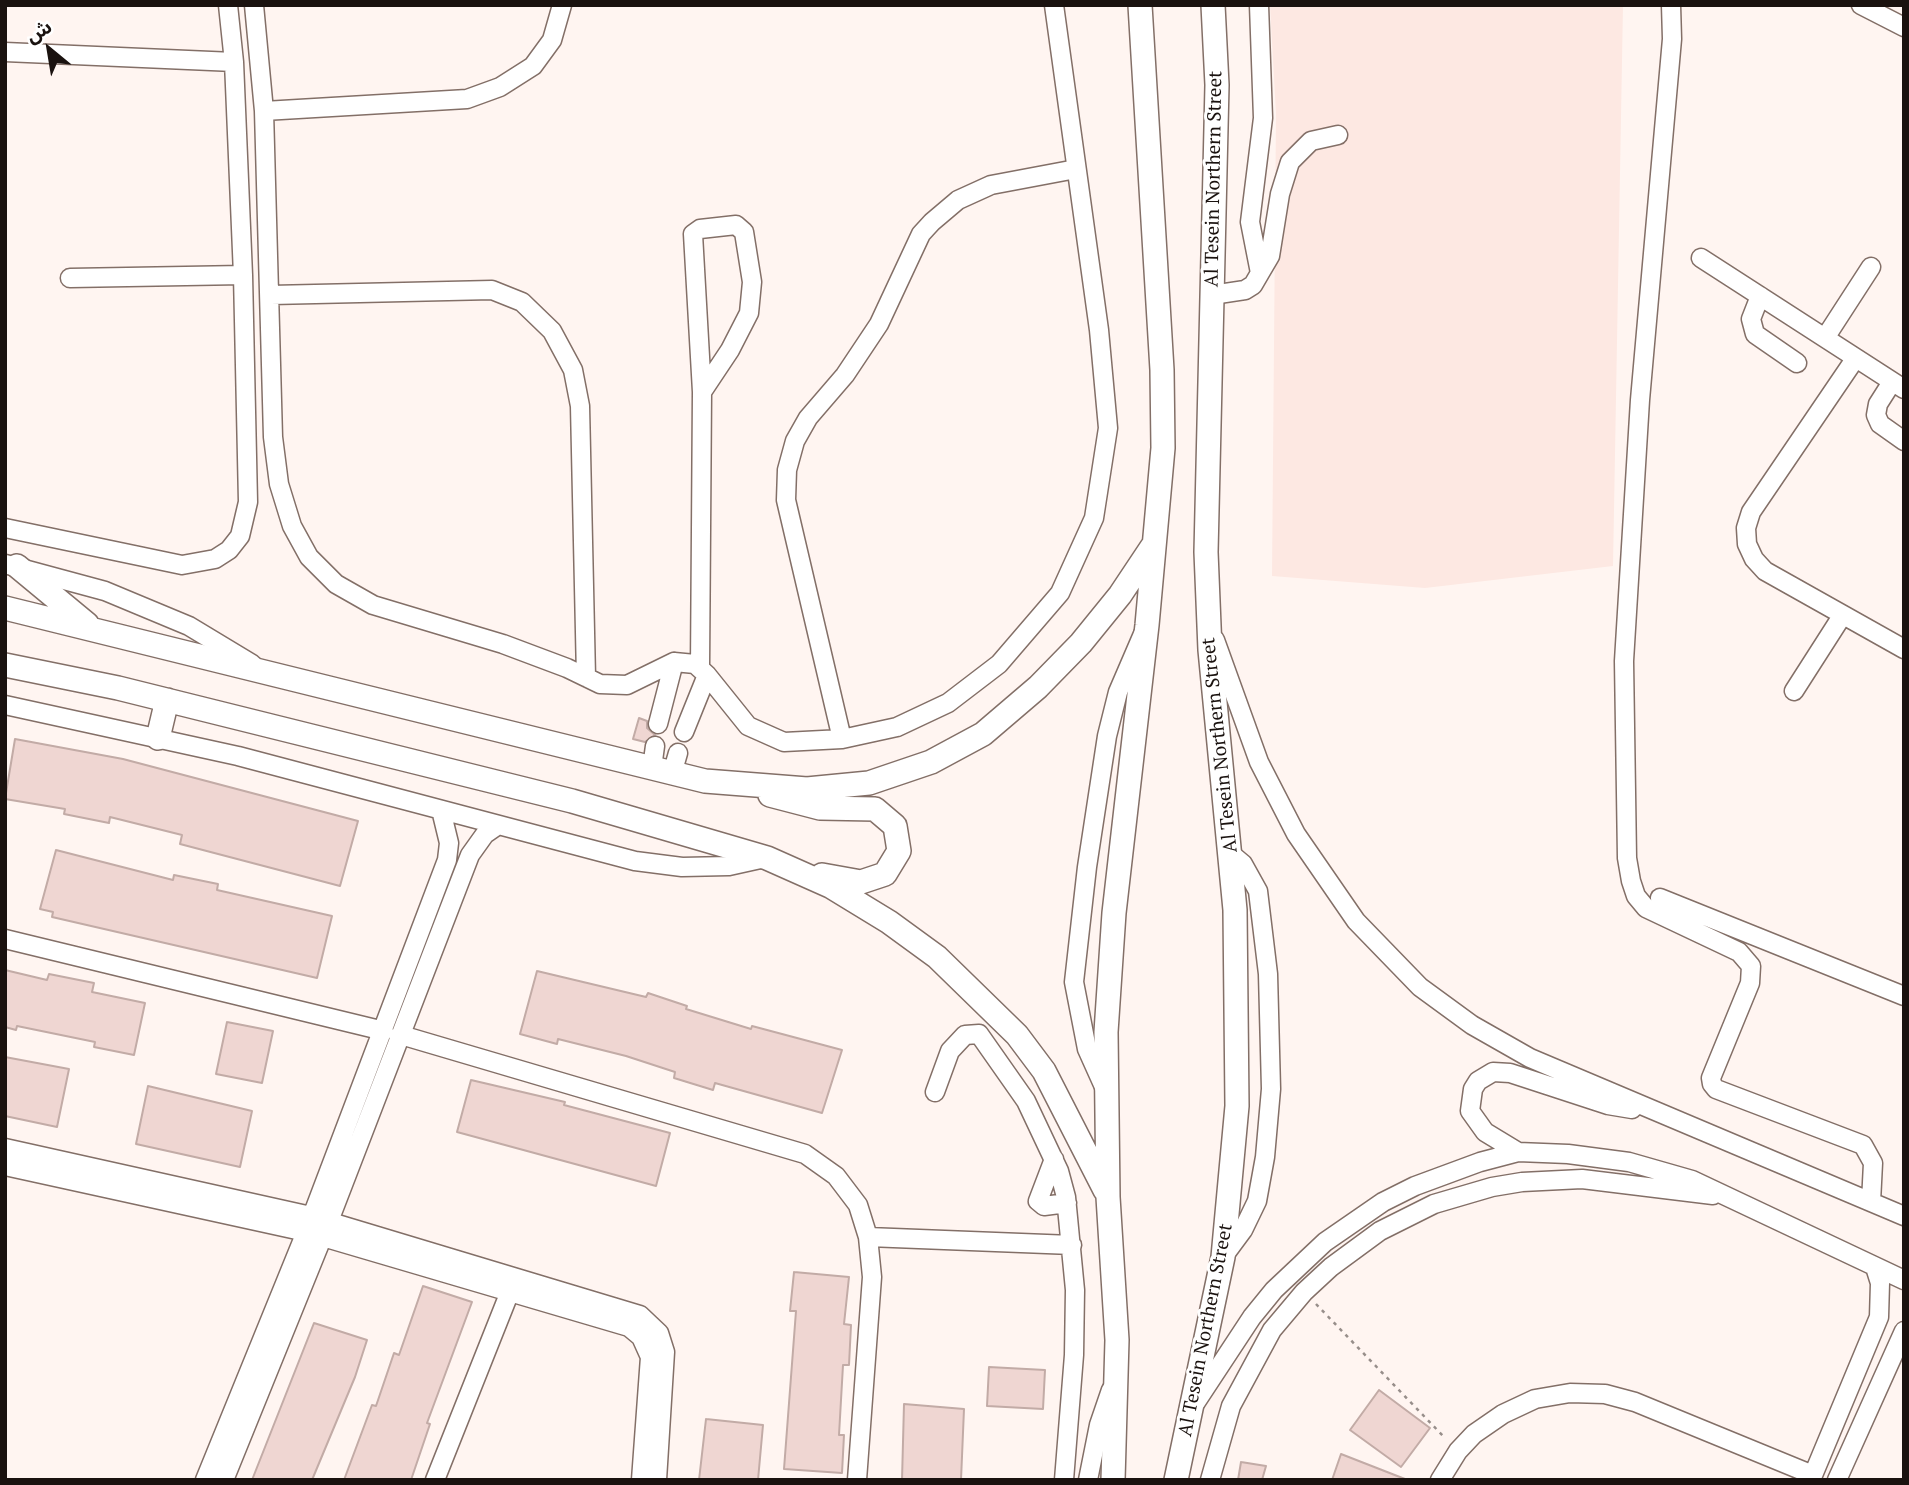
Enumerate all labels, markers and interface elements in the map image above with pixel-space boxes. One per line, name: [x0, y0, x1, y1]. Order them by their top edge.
text: ش: [21, 13, 56, 48]
north arrow: [14, 14, 84, 84]
street label: Al Tesein Northern Street: [1201, 71, 1227, 287]
street label: Al Tesein Northern Street: [1197, 636, 1243, 854]
street label: Al Tesein Northern Street: [1174, 1222, 1238, 1438]

